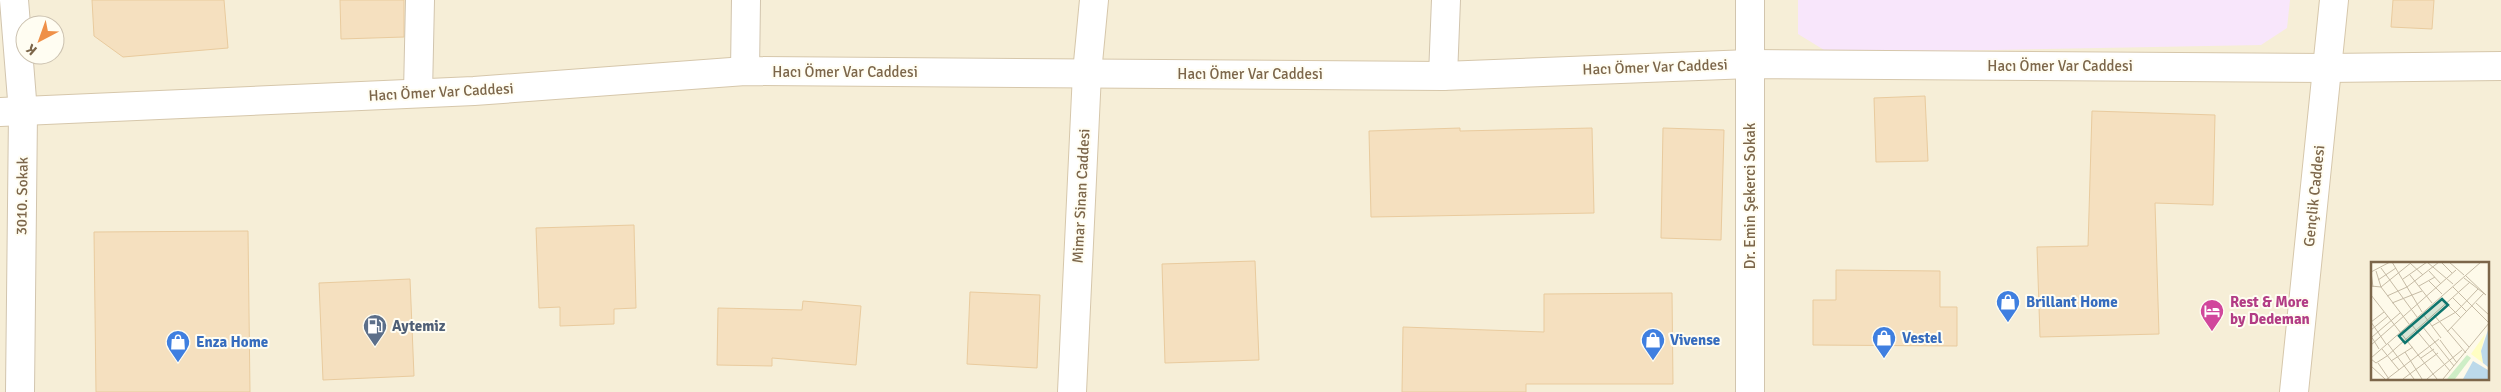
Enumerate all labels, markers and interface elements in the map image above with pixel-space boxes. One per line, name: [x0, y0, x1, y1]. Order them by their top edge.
north arrow: [15, 15, 65, 65]
text: K: [23, 40, 41, 59]
street label: Hacı Ömer Var Caddesi: [1582, 55, 1728, 79]
street label: Hacı Ömer Var Caddesi: [1987, 57, 2133, 75]
street label: Hacı Ömer Var Caddesi: [772, 63, 918, 81]
street label: Hacı Ömer Var Caddesi: [1177, 65, 1323, 83]
street label: Hacı Ömer Var Caddesi: [368, 79, 514, 105]
street label: Dr. Emin Şekerci Sokak: [1741, 122, 1759, 269]
street label: Mimar Sinan Caddesi: [1068, 128, 1094, 264]
street label: Gençlik Caddesi: [2300, 144, 2328, 248]
street label: 3010. Sokak: [12, 156, 32, 235]
inset map: [2371, 262, 2488, 380]
shop icon: Brillant Home: [1995, 289, 2021, 323]
place label: Brillant Home: [2026, 293, 2118, 311]
place label: Rest & More by Dedeman: [2230, 293, 2310, 328]
hotel icon: Rest & More by Dedeman: [2199, 298, 2225, 332]
fuel station icon: Aytemiz: [362, 313, 388, 347]
place label: Aytemiz: [392, 317, 446, 335]
shop icon: Vestel: [1871, 325, 1897, 359]
shop icon: Vivense: [1640, 327, 1666, 361]
shop icon: Enza Home: [165, 329, 191, 363]
place label: Vestel: [1902, 329, 1942, 347]
place label: Vivense: [1670, 331, 1720, 349]
place label: Enza Home: [196, 333, 268, 351]

